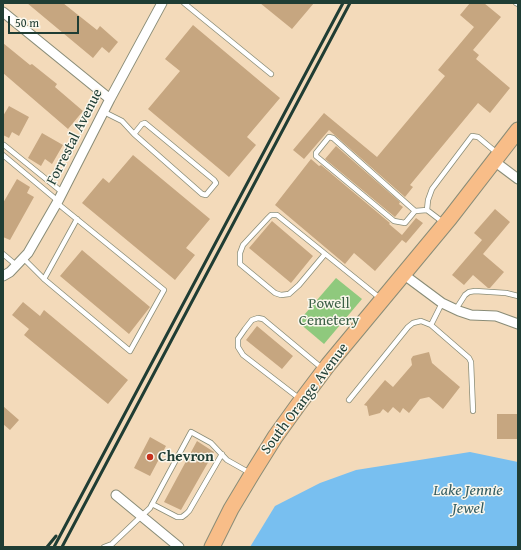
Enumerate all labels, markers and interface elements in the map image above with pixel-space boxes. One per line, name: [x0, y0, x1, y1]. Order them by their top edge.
scale bar: [10, 8, 81, 34]
text: 50 m: [15, 14, 39, 31]
street label: Forrestal Avenue: [43, 86, 107, 188]
park label: Powell Cemetery: [299, 295, 359, 330]
street label: South Orange Avenue: [257, 340, 353, 458]
place label: Chevron: [158, 448, 214, 466]
marker: Chevron: [145, 452, 155, 462]
water label: Lake Jennie Jewel: [433, 481, 503, 519]

